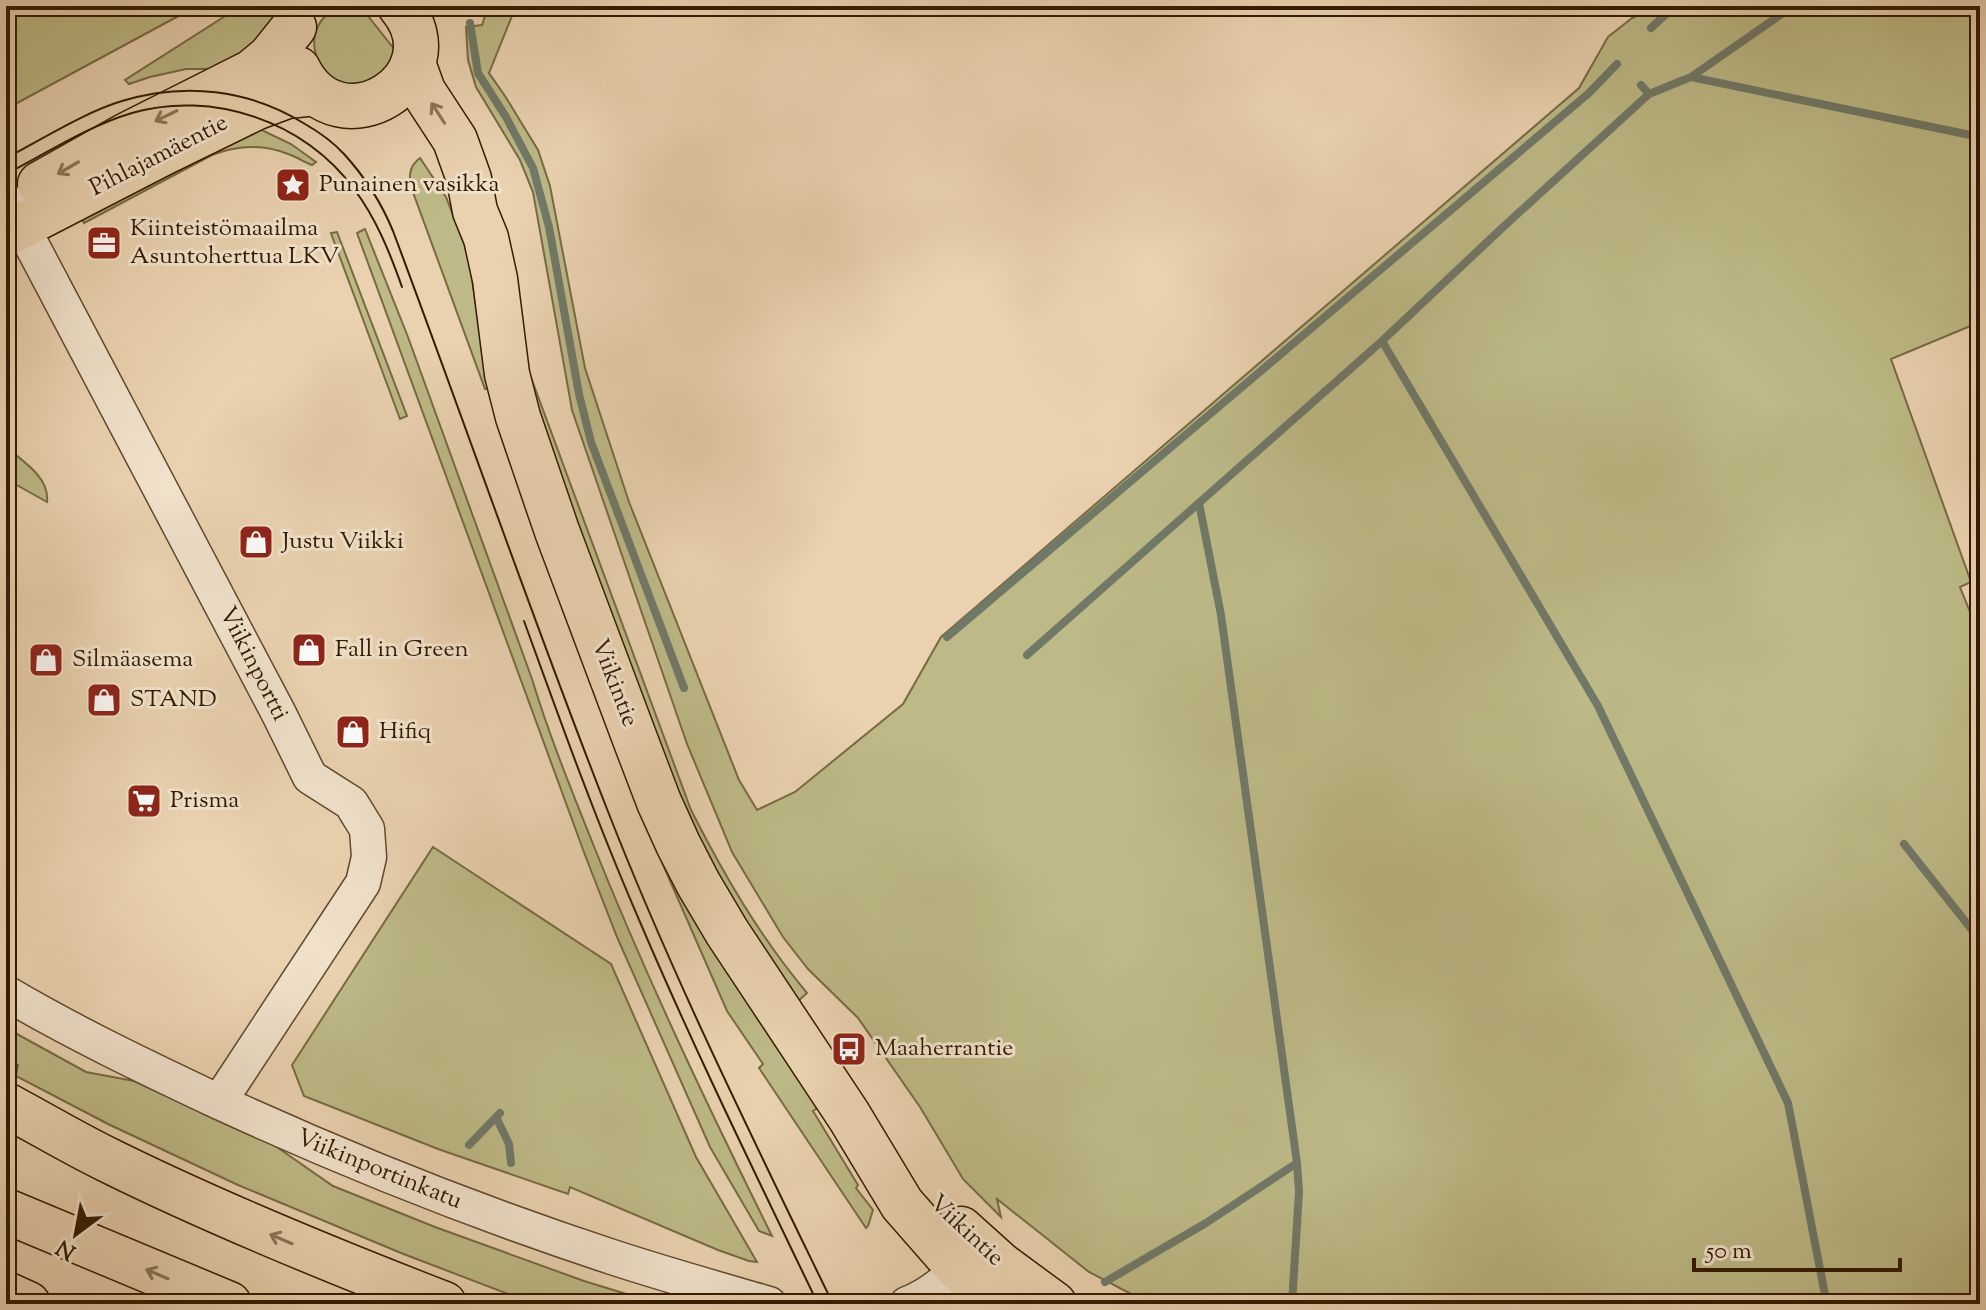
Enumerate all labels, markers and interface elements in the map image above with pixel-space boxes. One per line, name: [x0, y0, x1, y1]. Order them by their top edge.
one-way arrow: [429, 102, 446, 124]
street label: Pihlajamäentie: [84, 107, 234, 205]
one-way arrow: [154, 109, 178, 124]
one-way arrow: [57, 160, 80, 176]
place icon: Punainen vasikka: [274, 166, 312, 204]
place label: Punainen vasikka: [319, 168, 500, 202]
place label: Kiinteistömaailma Asuntoherttua LKV: [130, 212, 339, 274]
office icon: Kiinteistömaailma Asuntoherttua LKV: [85, 224, 123, 262]
shop icon: Justu Viikki: [237, 523, 275, 561]
place label: Justu Viikki: [280, 525, 404, 559]
street label: Viikinportti: [210, 601, 296, 727]
shop icon: Fall in Green: [290, 631, 328, 669]
place label: Fall in Green: [335, 633, 469, 667]
street label: Viikintie: [582, 634, 646, 732]
shop icon: Silmäasema: [27, 641, 65, 679]
place label: Silmäasema: [72, 643, 193, 677]
shop icon: STAND: [85, 681, 123, 719]
place label: STAND: [130, 683, 217, 717]
shop icon: Hifiq: [334, 713, 372, 751]
place label: Hifiq: [379, 715, 432, 749]
supermarket icon: Prisma: [125, 782, 163, 820]
place label: Prisma: [170, 784, 239, 818]
bus stop icon: Maaherrantie: [830, 1030, 868, 1068]
place label: Maaherrantie: [875, 1032, 1013, 1066]
street label: Viikinportinkatu: [291, 1121, 467, 1219]
street label: Viikintie: [921, 1187, 1011, 1275]
north arrow: [36, 1194, 116, 1274]
scale bar: [1694, 1222, 1900, 1272]
text: N: [51, 1230, 83, 1267]
one-way arrow: [270, 1231, 294, 1246]
text: 50 m: [1704, 1235, 1752, 1269]
one-way arrow: [145, 1266, 170, 1281]

